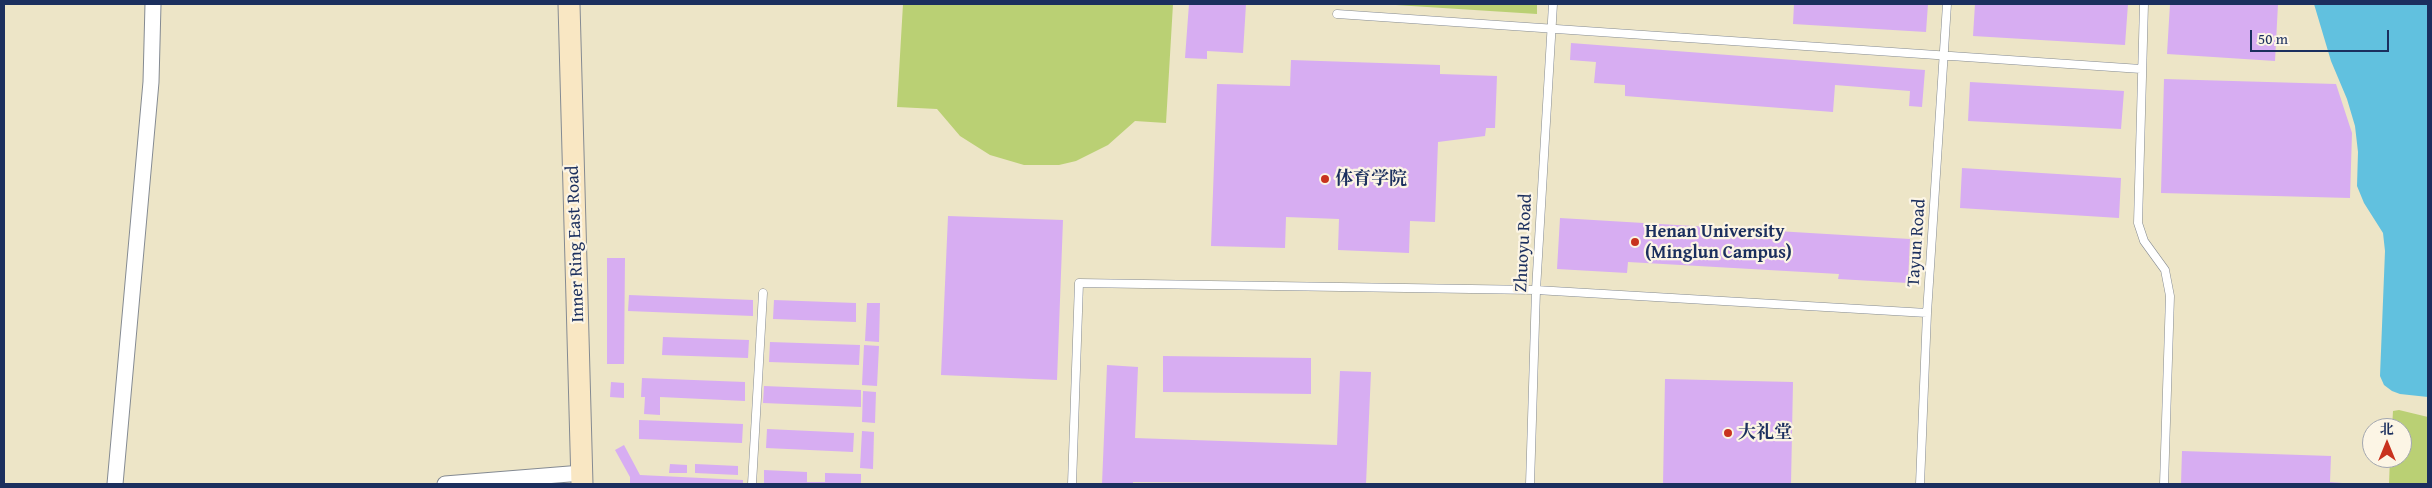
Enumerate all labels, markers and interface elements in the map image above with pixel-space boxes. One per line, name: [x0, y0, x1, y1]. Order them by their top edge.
scale bar: [2252, 20, 2391, 52]
text: 50 m: [2258, 28, 2288, 49]
street label: Inner Ring East Road: [562, 165, 590, 323]
place label: 体育学院: [1335, 168, 1407, 190]
marker: 体育学院: [1319, 173, 1331, 185]
street label: Zhuoyu Road: [1511, 193, 1537, 293]
street label: Tayun Road: [1903, 198, 1931, 288]
place label: Henan University (Minglun Campus): [1645, 221, 1792, 264]
marker: Henan University (Minglun Campus): [1629, 236, 1641, 248]
north arrow: [2362, 418, 2412, 468]
text: 北: [2380, 419, 2394, 439]
place label: 大礼堂: [1738, 422, 1792, 444]
marker: 大礼堂: [1722, 427, 1734, 439]

